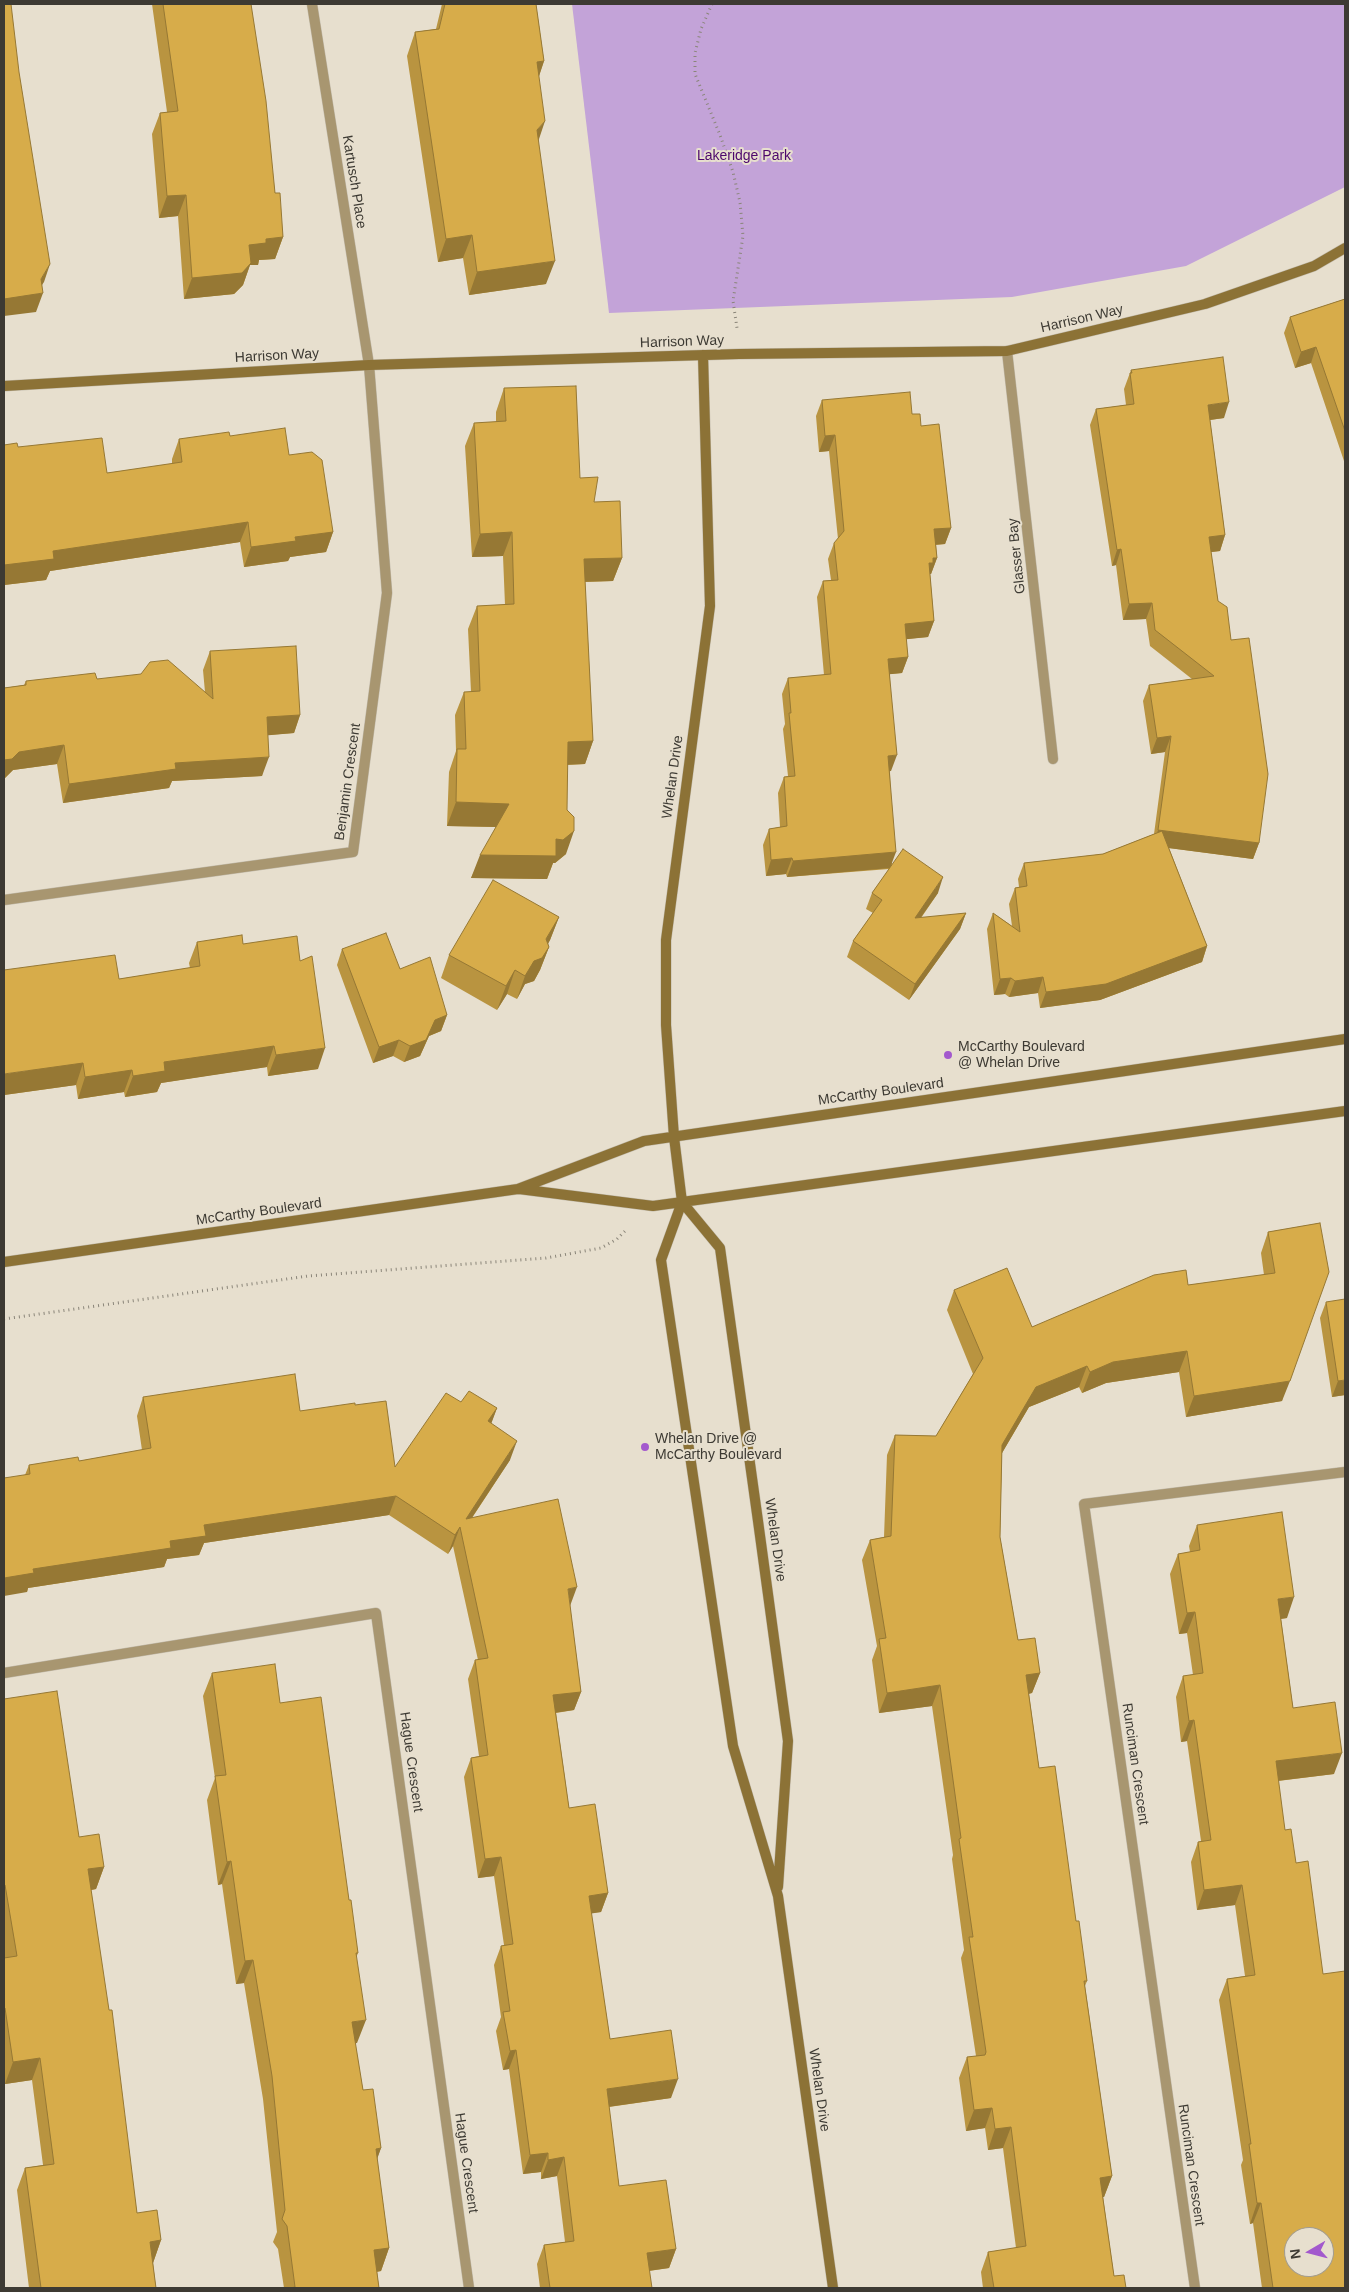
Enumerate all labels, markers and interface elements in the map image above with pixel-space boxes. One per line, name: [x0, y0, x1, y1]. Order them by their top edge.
street label: Kartusch Place: [338, 134, 370, 230]
park label: Lakeridge Park: [697, 148, 791, 164]
street label: Harrison Way: [1039, 301, 1125, 337]
street label: Harrison Way: [640, 332, 724, 352]
street label: Harrison Way: [234, 345, 320, 367]
street label: Glasser Bay: [1005, 517, 1029, 595]
street label: Benjamin Crescent: [331, 722, 365, 842]
street label: Whelan Drive: [659, 734, 687, 820]
place label: McCarthy Boulevard @ Whelan Drive: [958, 1039, 1085, 1072]
marker: McCarthy Boulevard @ Whelan Drive: [942, 1049, 954, 1061]
street label: McCarthy Boulevard: [817, 1075, 945, 1109]
street label: McCarthy Boulevard: [195, 1195, 323, 1229]
place label: Whelan Drive @ McCarthy Boulevard: [655, 1431, 782, 1464]
marker: Whelan Drive @ McCarthy Boulevard: [639, 1441, 651, 1453]
street label: Whelan Drive: [761, 1497, 789, 1583]
street label: Runciman Crescent: [1118, 1702, 1152, 1826]
street label: Hague Crescent: [396, 1711, 426, 1813]
street label: Whelan Drive: [805, 2047, 833, 2133]
street label: Runciman Crescent: [1174, 2103, 1208, 2227]
street label: Hague Crescent: [451, 2112, 481, 2214]
north arrow: [1284, 2227, 1334, 2277]
text: N: [1287, 2248, 1304, 2260]

